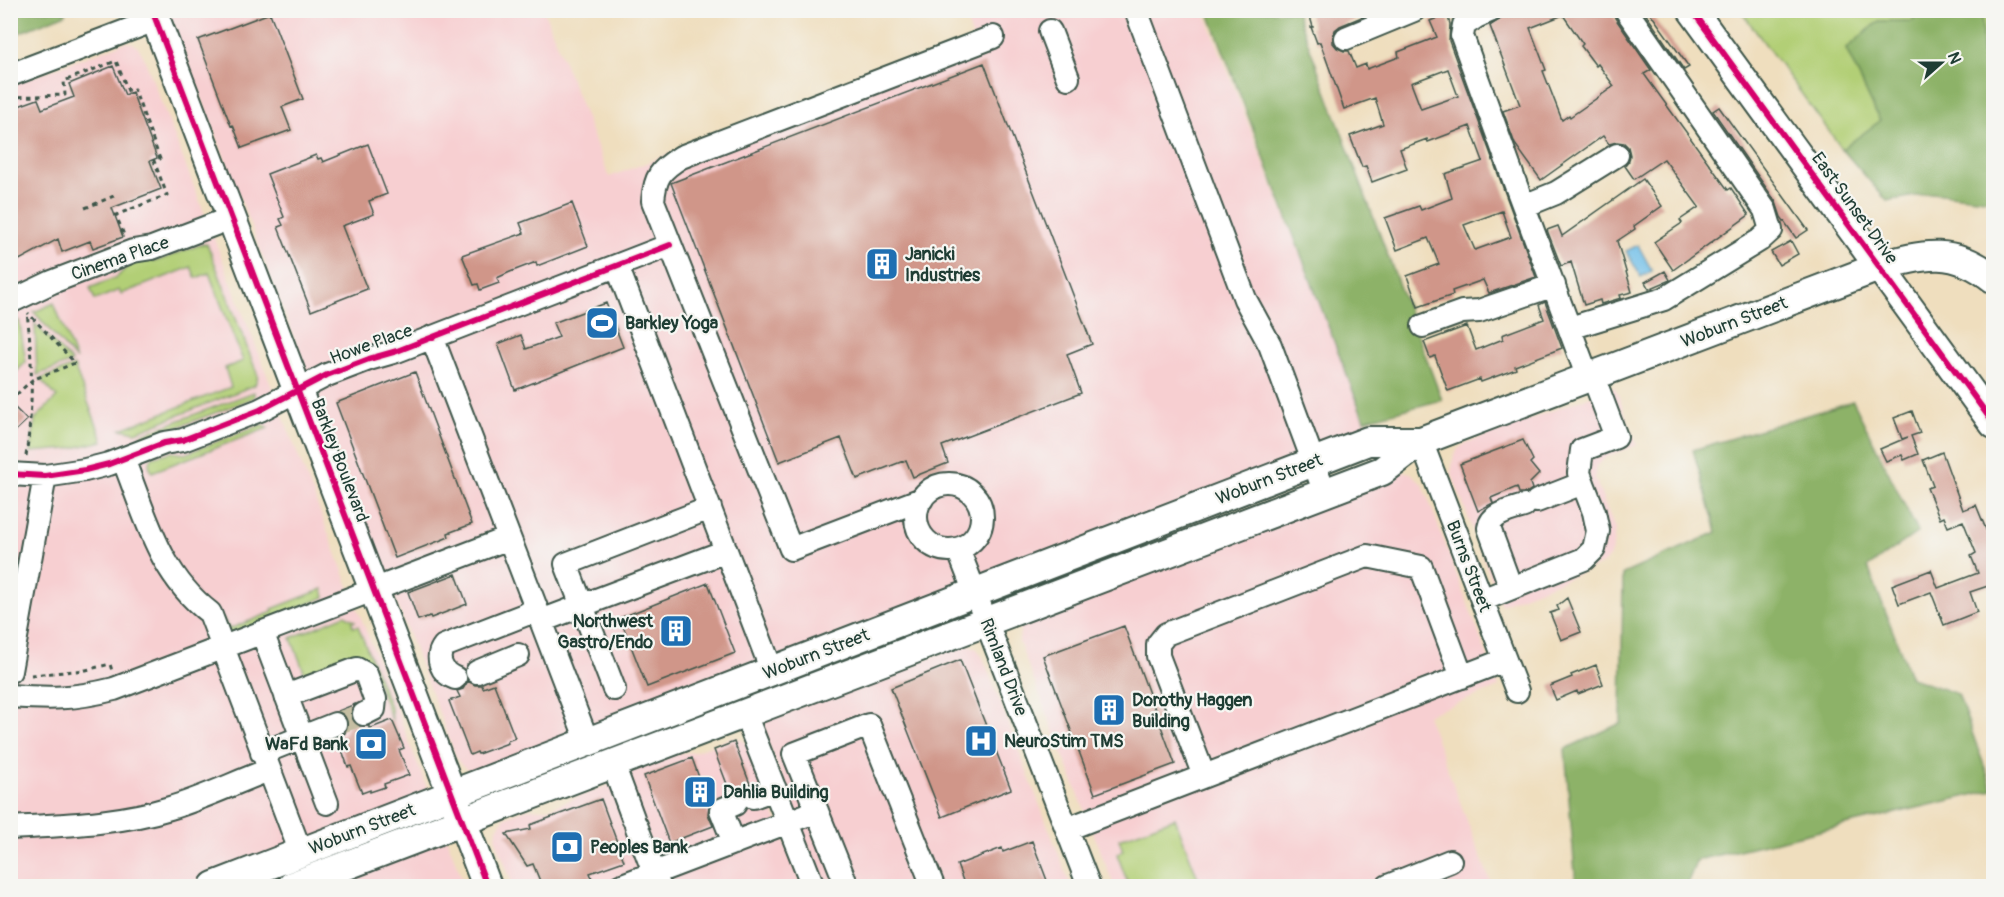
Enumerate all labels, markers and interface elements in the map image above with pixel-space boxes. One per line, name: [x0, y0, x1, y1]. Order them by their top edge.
north arrow: [1911, 33, 1971, 93]
text: N: [1943, 49, 1965, 67]
street label: East Sunset Drive: [1806, 148, 1903, 269]
street label: Cinema Place: [68, 231, 172, 286]
place label: Janicki Industries: [905, 243, 981, 287]
building icon: Janicki Industries: [864, 246, 900, 282]
street label: Woburn Street: [1678, 291, 1791, 353]
sports icon: Barkley Yoga: [584, 305, 620, 341]
place label: Barkley Yoga: [625, 312, 719, 335]
street label: Howe Place: [327, 319, 416, 370]
street label: Barkley Boulevard: [305, 395, 374, 525]
street label: Woburn Street: [1213, 448, 1326, 510]
street label: Burns Street: [1441, 517, 1497, 616]
place label: Northwest Gastro/Endo: [558, 610, 654, 654]
building icon: Northwest Gastro/Endo: [658, 613, 694, 649]
street label: Rimland Drive: [974, 615, 1033, 719]
street label: Woburn Street: [760, 623, 873, 685]
place label: Dorothy Haggen Building: [1132, 689, 1253, 733]
building icon: Dorothy Haggen Building: [1091, 692, 1127, 728]
hospital icon: NeuroStim TMS: [963, 723, 999, 759]
bank icon: WaFd Bank: [353, 726, 389, 762]
place label: NeuroStim TMS: [1004, 730, 1124, 753]
place label: WaFd Bank: [265, 733, 348, 756]
building icon: Dahlia Building: [682, 774, 718, 810]
place label: Dahlia Building: [723, 781, 829, 804]
street label: Woburn Street: [306, 798, 419, 860]
bank icon: Peoples Bank: [549, 829, 585, 865]
place label: Peoples Bank: [590, 836, 688, 859]

